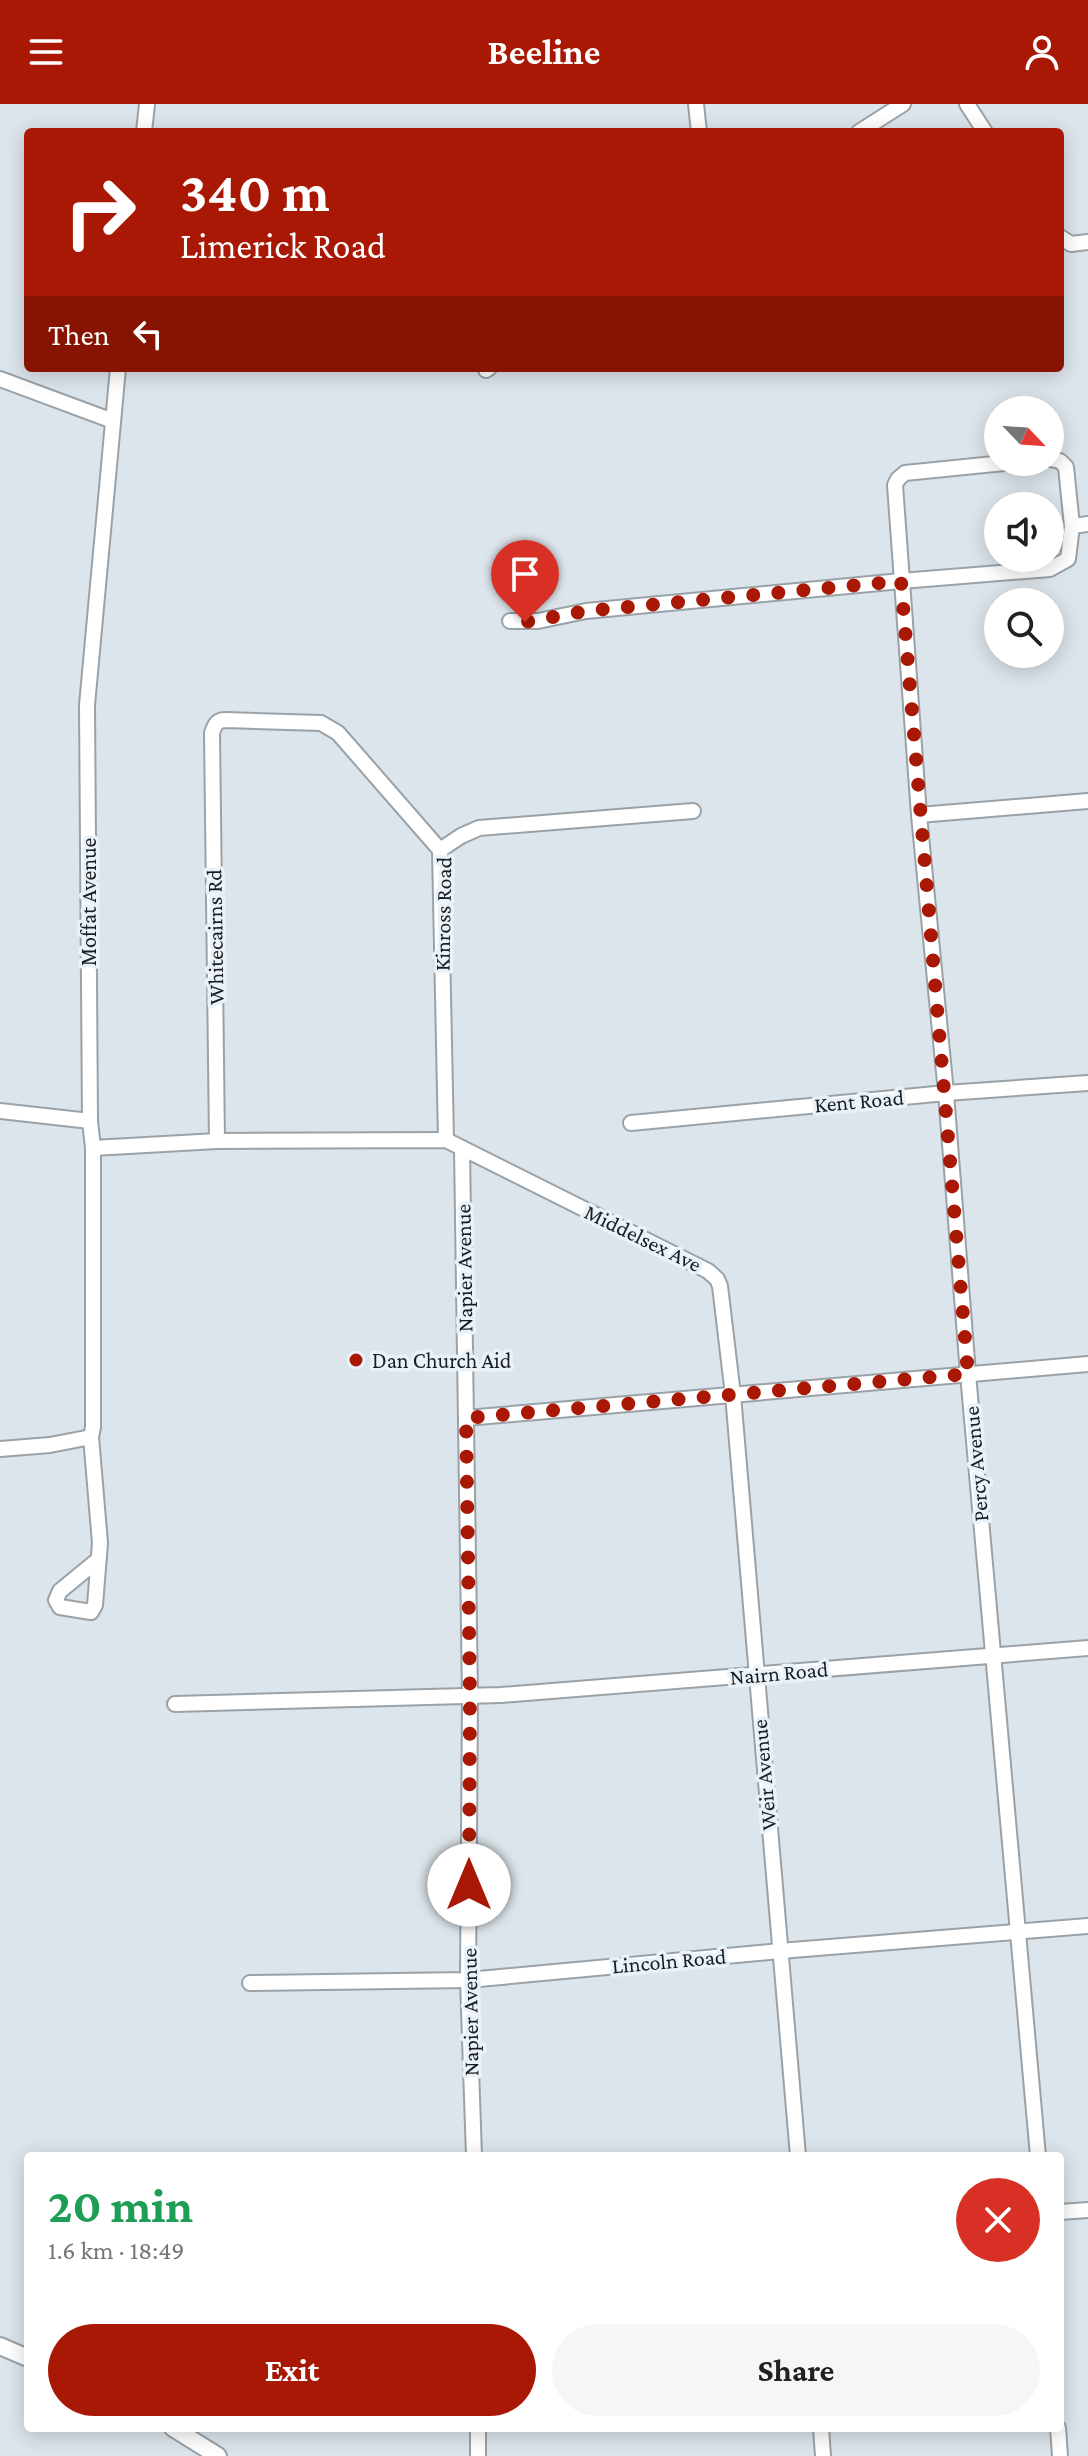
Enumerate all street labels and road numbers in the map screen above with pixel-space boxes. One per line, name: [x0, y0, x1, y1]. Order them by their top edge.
street label: Moffat Avenue: [76, 838, 101, 966]
street label: Kinross Road: [430, 856, 457, 971]
street label: Whitecairns Rd: [201, 869, 229, 1005]
street label: Kent Road: [813, 1085, 905, 1117]
street label: Middelsex Ave: [581, 1199, 705, 1277]
street label: Napier Avenue: [450, 1204, 478, 1332]
street label: Percy Avenue: [959, 1405, 993, 1523]
street label: Nairn Road: [729, 1656, 830, 1690]
street label: Weir Avenue: [747, 1718, 781, 1832]
street label: Lincoln Road: [611, 1944, 728, 1978]
street label: Napier Avenue: [456, 1948, 484, 2076]

